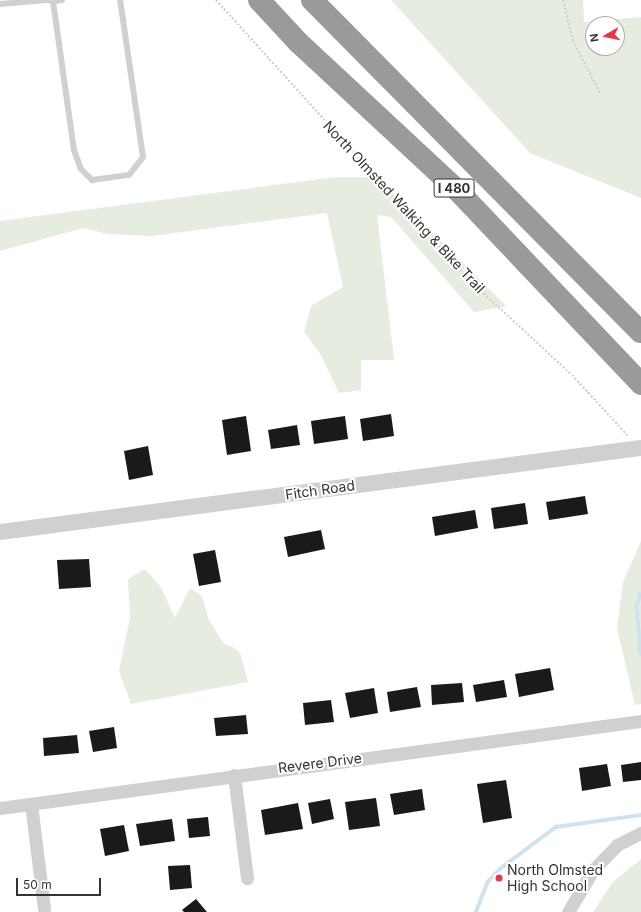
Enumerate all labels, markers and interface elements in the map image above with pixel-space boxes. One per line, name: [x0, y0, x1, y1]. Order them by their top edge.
north arrow: [585, 16, 625, 56]
text: N: [587, 32, 602, 43]
street label: North Olmsted Walking & Bike Trail: [320, 117, 488, 297]
road number: I 480: [433, 177, 475, 199]
street label: Fitch Road: [284, 477, 356, 503]
street label: Revere Drive: [277, 750, 363, 776]
place label: North Olmsted High School: [507, 862, 603, 894]
scale bar: [18, 870, 103, 896]
marker: North Olmsted High School: [494, 873, 504, 883]
text: 50 m: [23, 877, 52, 892]

